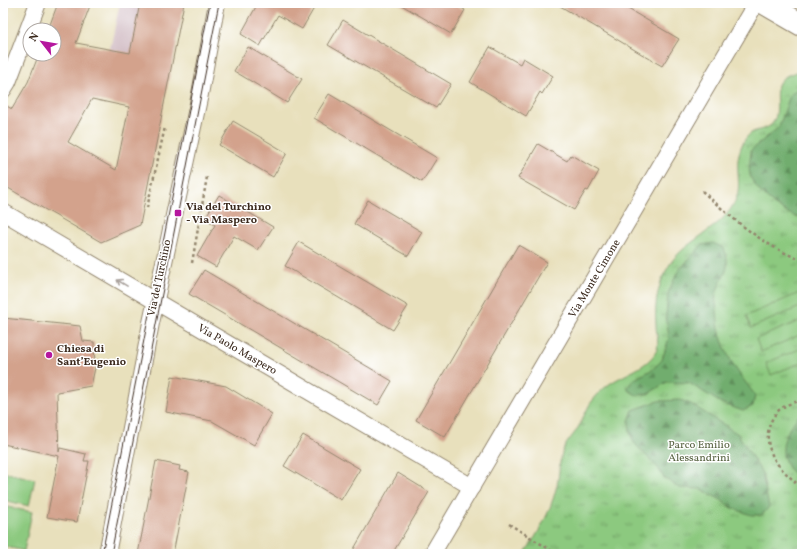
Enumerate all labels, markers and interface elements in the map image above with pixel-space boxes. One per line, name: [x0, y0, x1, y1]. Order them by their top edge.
north arrow: [22, 22, 62, 62]
text: N: [26, 30, 43, 45]
place label: Via del Turchino - Via Maspero: [186, 200, 271, 228]
marker: Via del Turchino - Via Maspero: [173, 208, 183, 218]
street label: Via Monte Cimone: [566, 237, 624, 321]
street label: Via del Turchino: [145, 238, 175, 318]
one-way arrow: [116, 278, 128, 286]
street label: Via Paolo Maspero: [195, 321, 280, 379]
place label: Chiesa di Sant’Eugenio: [57, 342, 126, 370]
marker: Chiesa di Sant’Eugenio: [44, 350, 54, 360]
park label: Parco Emilio Alessandrini: [668, 438, 730, 466]

